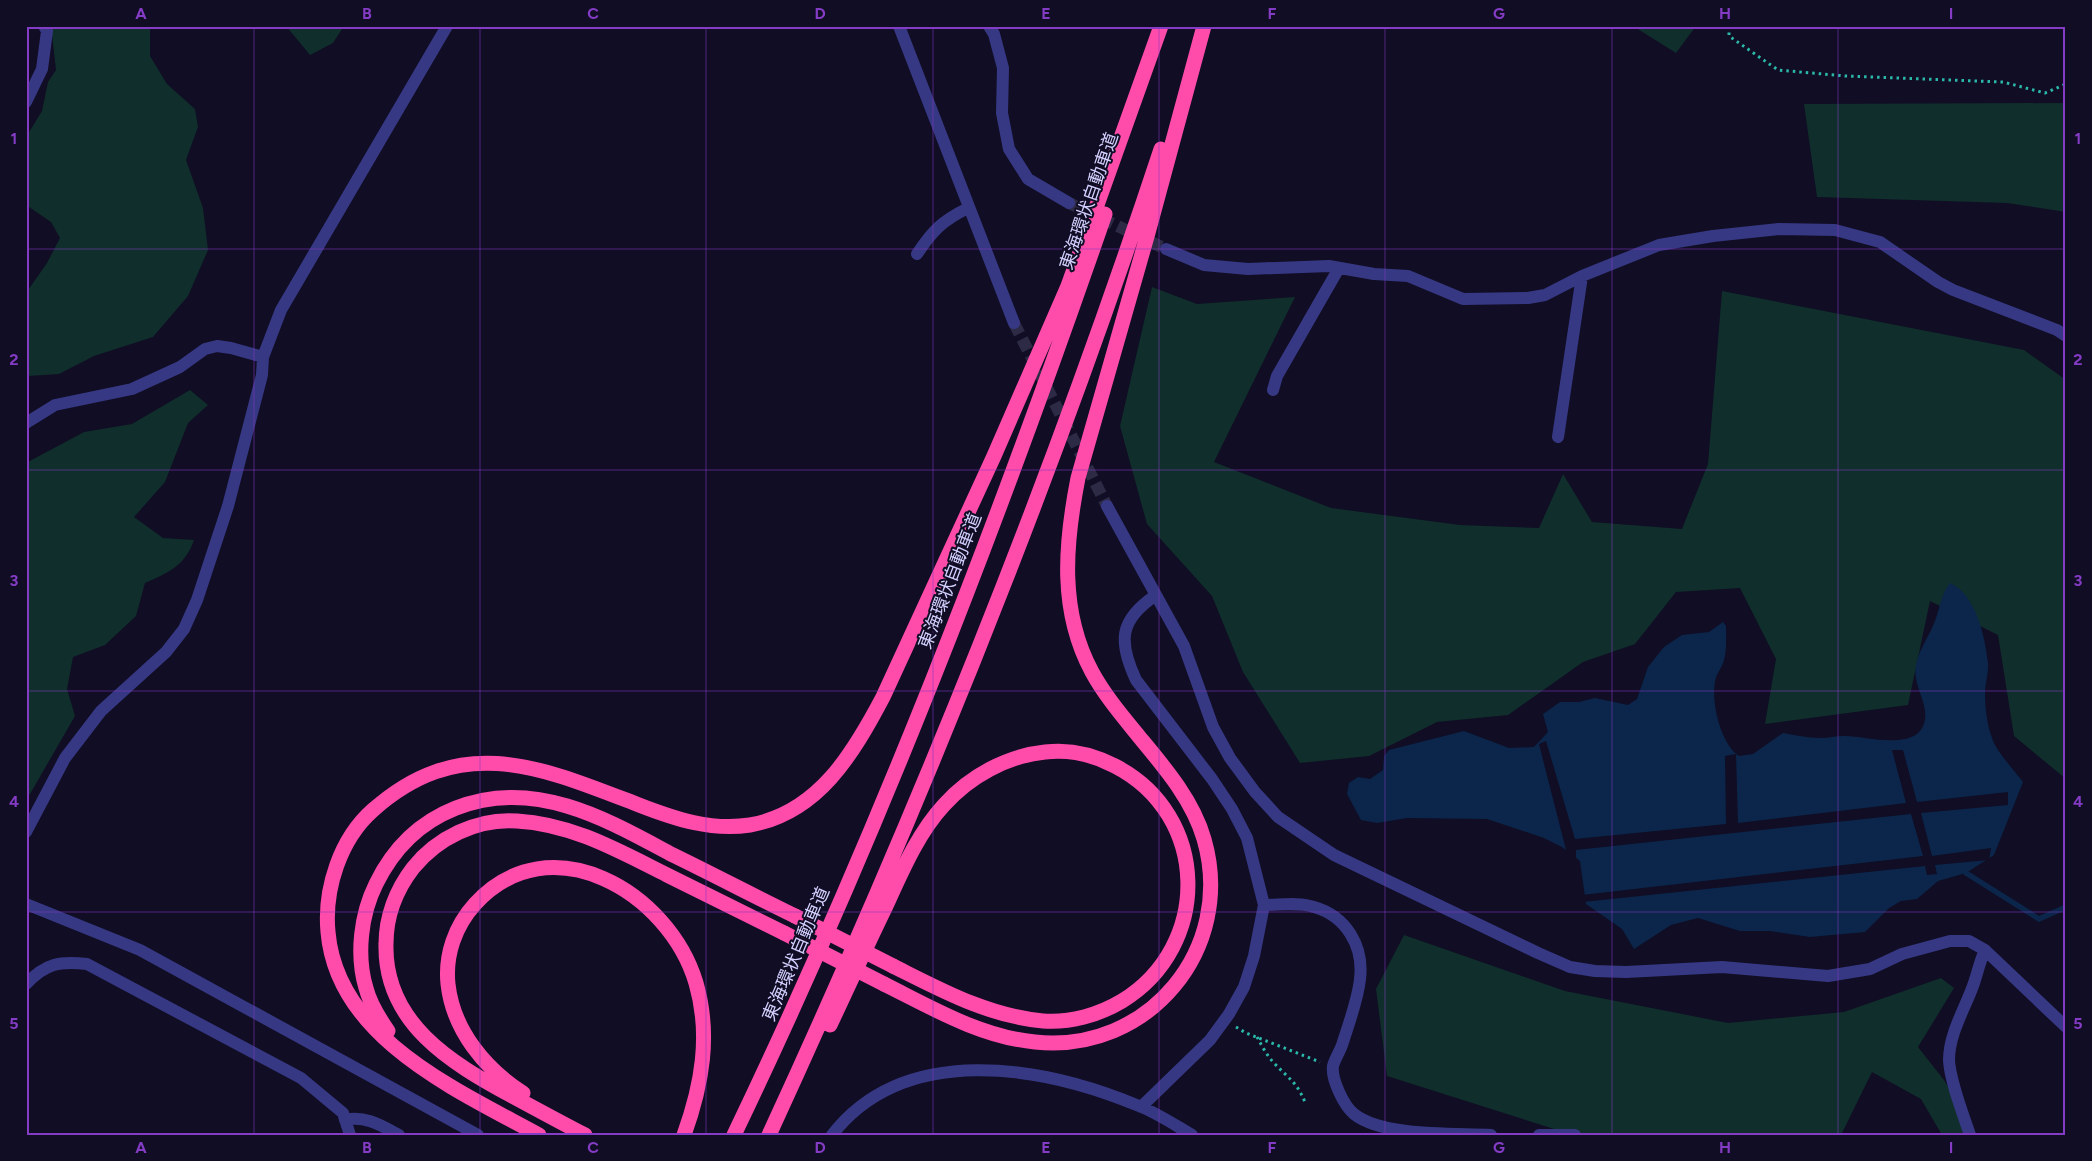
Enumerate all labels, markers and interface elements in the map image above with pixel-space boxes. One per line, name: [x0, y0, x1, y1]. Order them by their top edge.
text: A: [135, 4, 147, 23]
text: B: [362, 4, 372, 23]
text: C: [587, 4, 599, 23]
text: D: [814, 4, 826, 23]
text: E: [1041, 4, 1051, 23]
text: F: [1268, 4, 1277, 23]
text: G: [1493, 4, 1505, 23]
text: H: [1719, 4, 1731, 23]
text: I: [1949, 4, 1953, 23]
text: 1: [11, 129, 17, 148]
street label: 東海環状自動車道: [1055, 129, 1123, 273]
text: 1: [2075, 129, 2081, 148]
text: 2: [9, 350, 19, 369]
text: 2: [2073, 350, 2083, 369]
street label: 東海環状自動車道: [914, 510, 986, 652]
text: 3: [10, 571, 19, 590]
text: 3: [2074, 571, 2083, 590]
text: 4: [9, 792, 19, 811]
text: 4: [2073, 792, 2083, 811]
street label: 東海環状自動車道: [758, 883, 834, 1025]
text: 5: [9, 1014, 19, 1033]
text: 5: [2073, 1014, 2083, 1033]
text: A: [135, 1138, 147, 1157]
text: B: [362, 1138, 372, 1157]
text: C: [587, 1138, 599, 1157]
text: D: [814, 1138, 826, 1157]
text: E: [1041, 1138, 1051, 1157]
text: F: [1268, 1138, 1277, 1157]
text: G: [1493, 1138, 1505, 1157]
text: H: [1719, 1138, 1731, 1157]
text: I: [1949, 1138, 1953, 1157]

